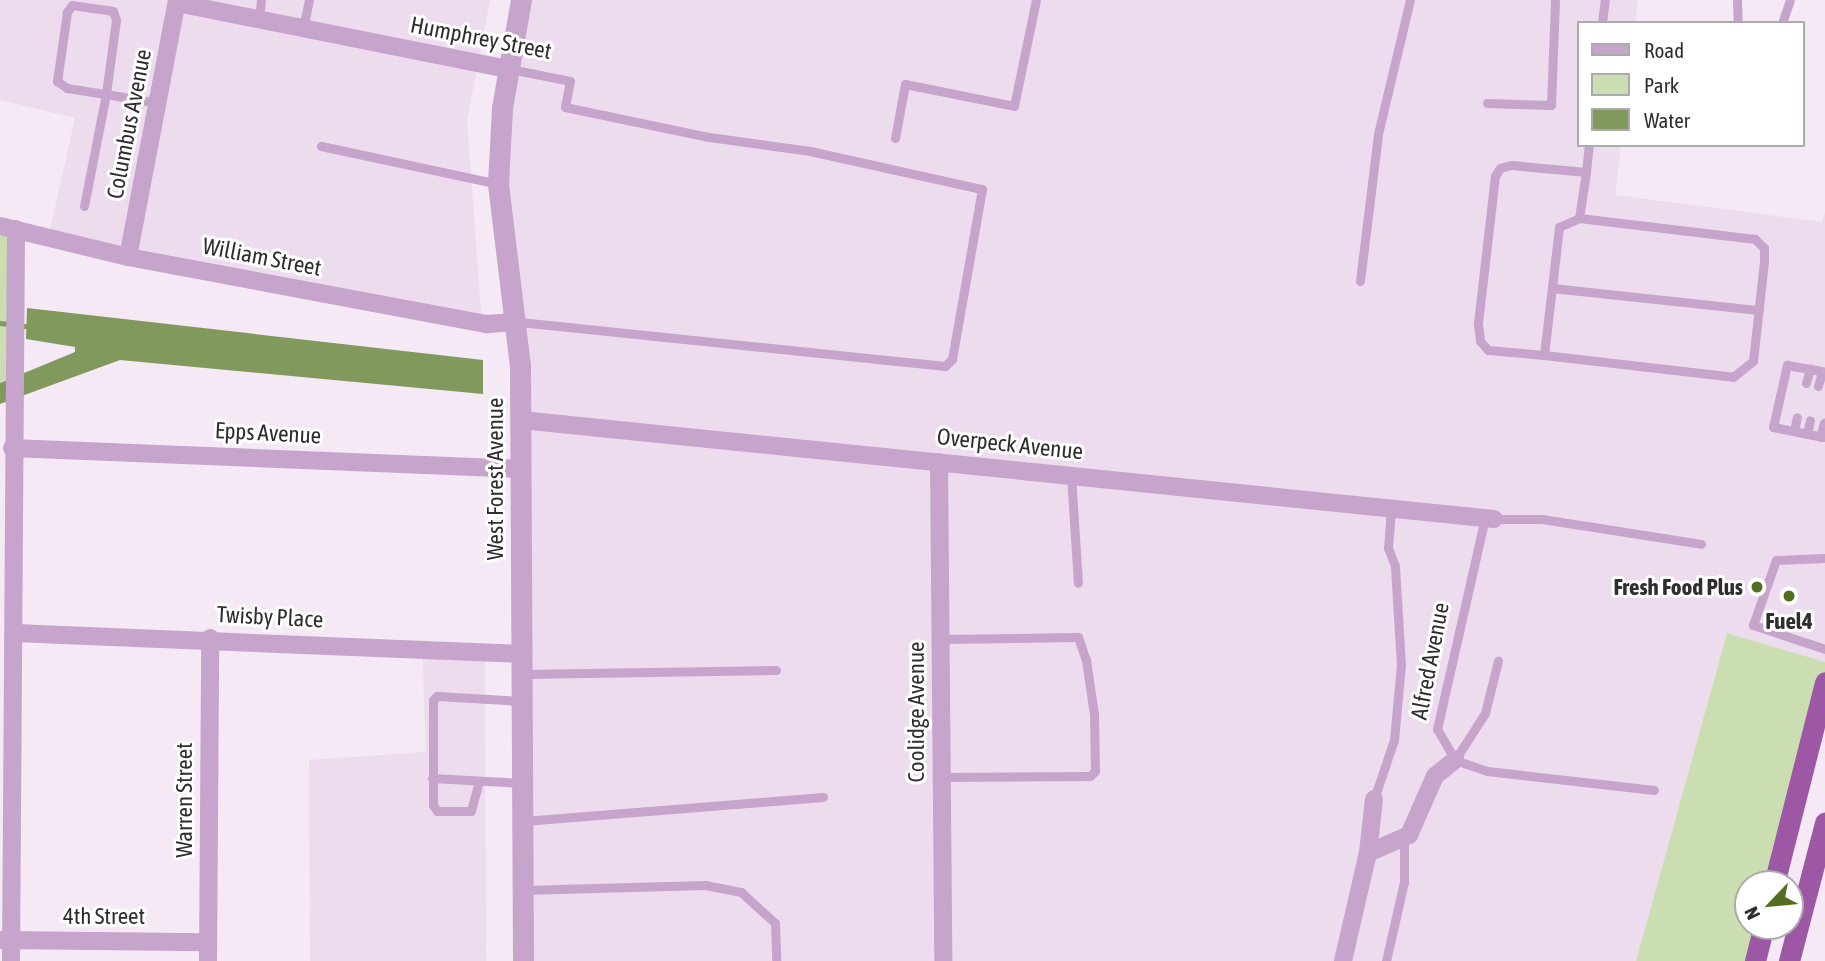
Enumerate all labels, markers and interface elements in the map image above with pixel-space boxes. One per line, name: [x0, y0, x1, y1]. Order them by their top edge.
street label: Humphrey Street: [408, 11, 554, 65]
legend: [1576, 21, 1804, 147]
text: Road: [1644, 38, 1684, 62]
street label: Columbus Avenue: [101, 47, 157, 201]
text: Park: [1644, 73, 1679, 97]
text: Water: [1644, 108, 1690, 132]
street label: William Street: [200, 232, 324, 282]
street label: West Forest Avenue: [481, 398, 509, 560]
street label: Epps Avenue: [214, 416, 322, 450]
street label: Overpeck Avenue: [936, 423, 1084, 465]
place label: Fresh Food Plus: [1613, 573, 1743, 601]
marker: Fresh Food Plus: [1749, 579, 1765, 595]
marker: Fuel4: [1781, 588, 1797, 604]
street label: Twisby Place: [216, 600, 324, 634]
street label: Alfred Avenue: [1405, 600, 1455, 722]
place label: Fuel4: [1765, 607, 1813, 635]
street label: Coolidge Avenue: [902, 642, 930, 782]
street label: Warren Street: [170, 742, 198, 858]
north arrow: [1734, 870, 1804, 940]
street label: 4th Street: [63, 902, 145, 930]
text: N: [1740, 903, 1764, 923]

